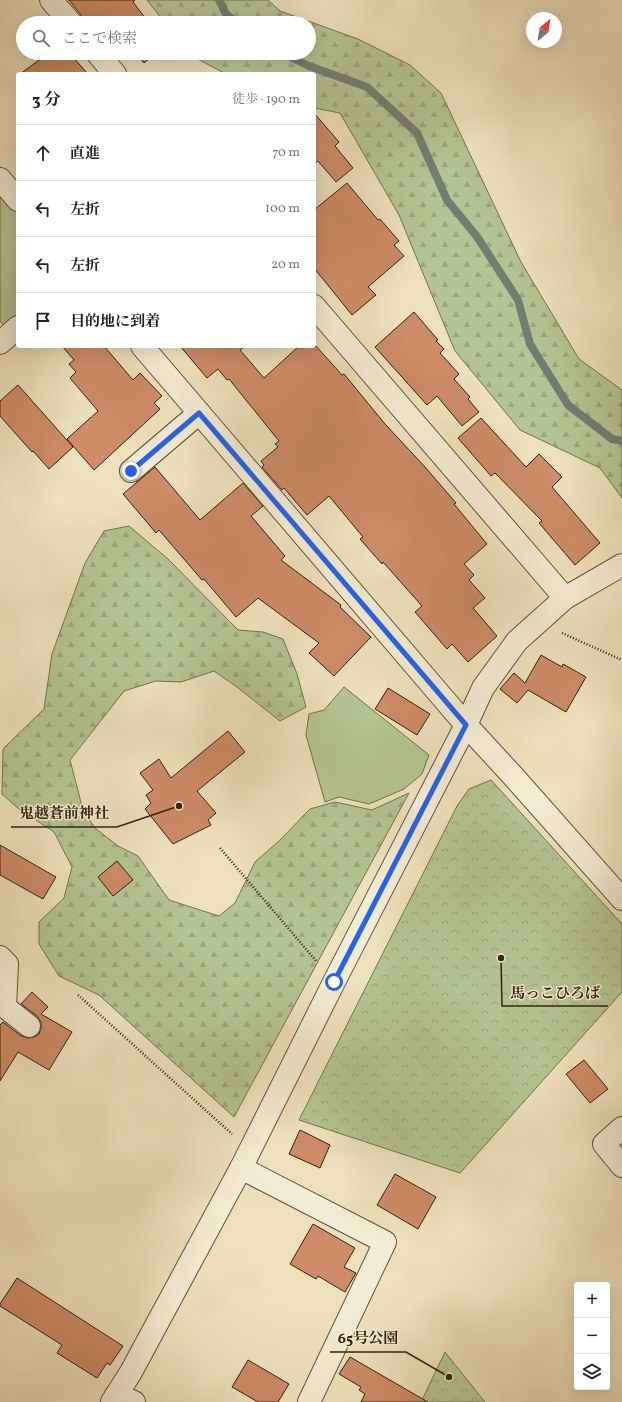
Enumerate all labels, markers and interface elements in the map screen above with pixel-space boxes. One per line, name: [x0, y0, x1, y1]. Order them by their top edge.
north arrow: [526, 12, 562, 48]
search box: [16, 16, 316, 60]
icon: search: [30, 27, 52, 49]
text: ここで検索: [62, 29, 137, 50]
text: 3 分: [32, 89, 61, 112]
text: 徒歩 · 190 m: [232, 91, 300, 109]
icon: ahead: [32, 142, 54, 164]
text: 直進: [70, 144, 100, 165]
text: 70 m: [272, 144, 300, 162]
icon: left: [32, 198, 54, 220]
text: 左折: [70, 200, 100, 221]
text: 100 m: [265, 200, 300, 218]
icon: left: [32, 254, 54, 276]
text: 左折: [70, 256, 100, 277]
text: 20 m: [271, 256, 300, 274]
icon: arrive: [32, 310, 54, 332]
text: 目的地に到着: [70, 312, 160, 333]
route end: [122, 462, 140, 480]
callout: 鬼越蒼前神社: [11, 800, 117, 827]
text: 鬼越蒼前神社: [19, 804, 109, 825]
route start: [325, 973, 343, 991]
callout: 馬っこひろば: [502, 979, 608, 1006]
text: 馬っこひろば: [510, 984, 601, 1005]
map controls: [574, 1282, 610, 1390]
button: +: [574, 1282, 610, 1318]
button: −: [574, 1318, 610, 1354]
callout: 65号公園: [330, 1325, 406, 1352]
text: 65号公園: [338, 1329, 398, 1350]
button: layers: [574, 1354, 610, 1390]

